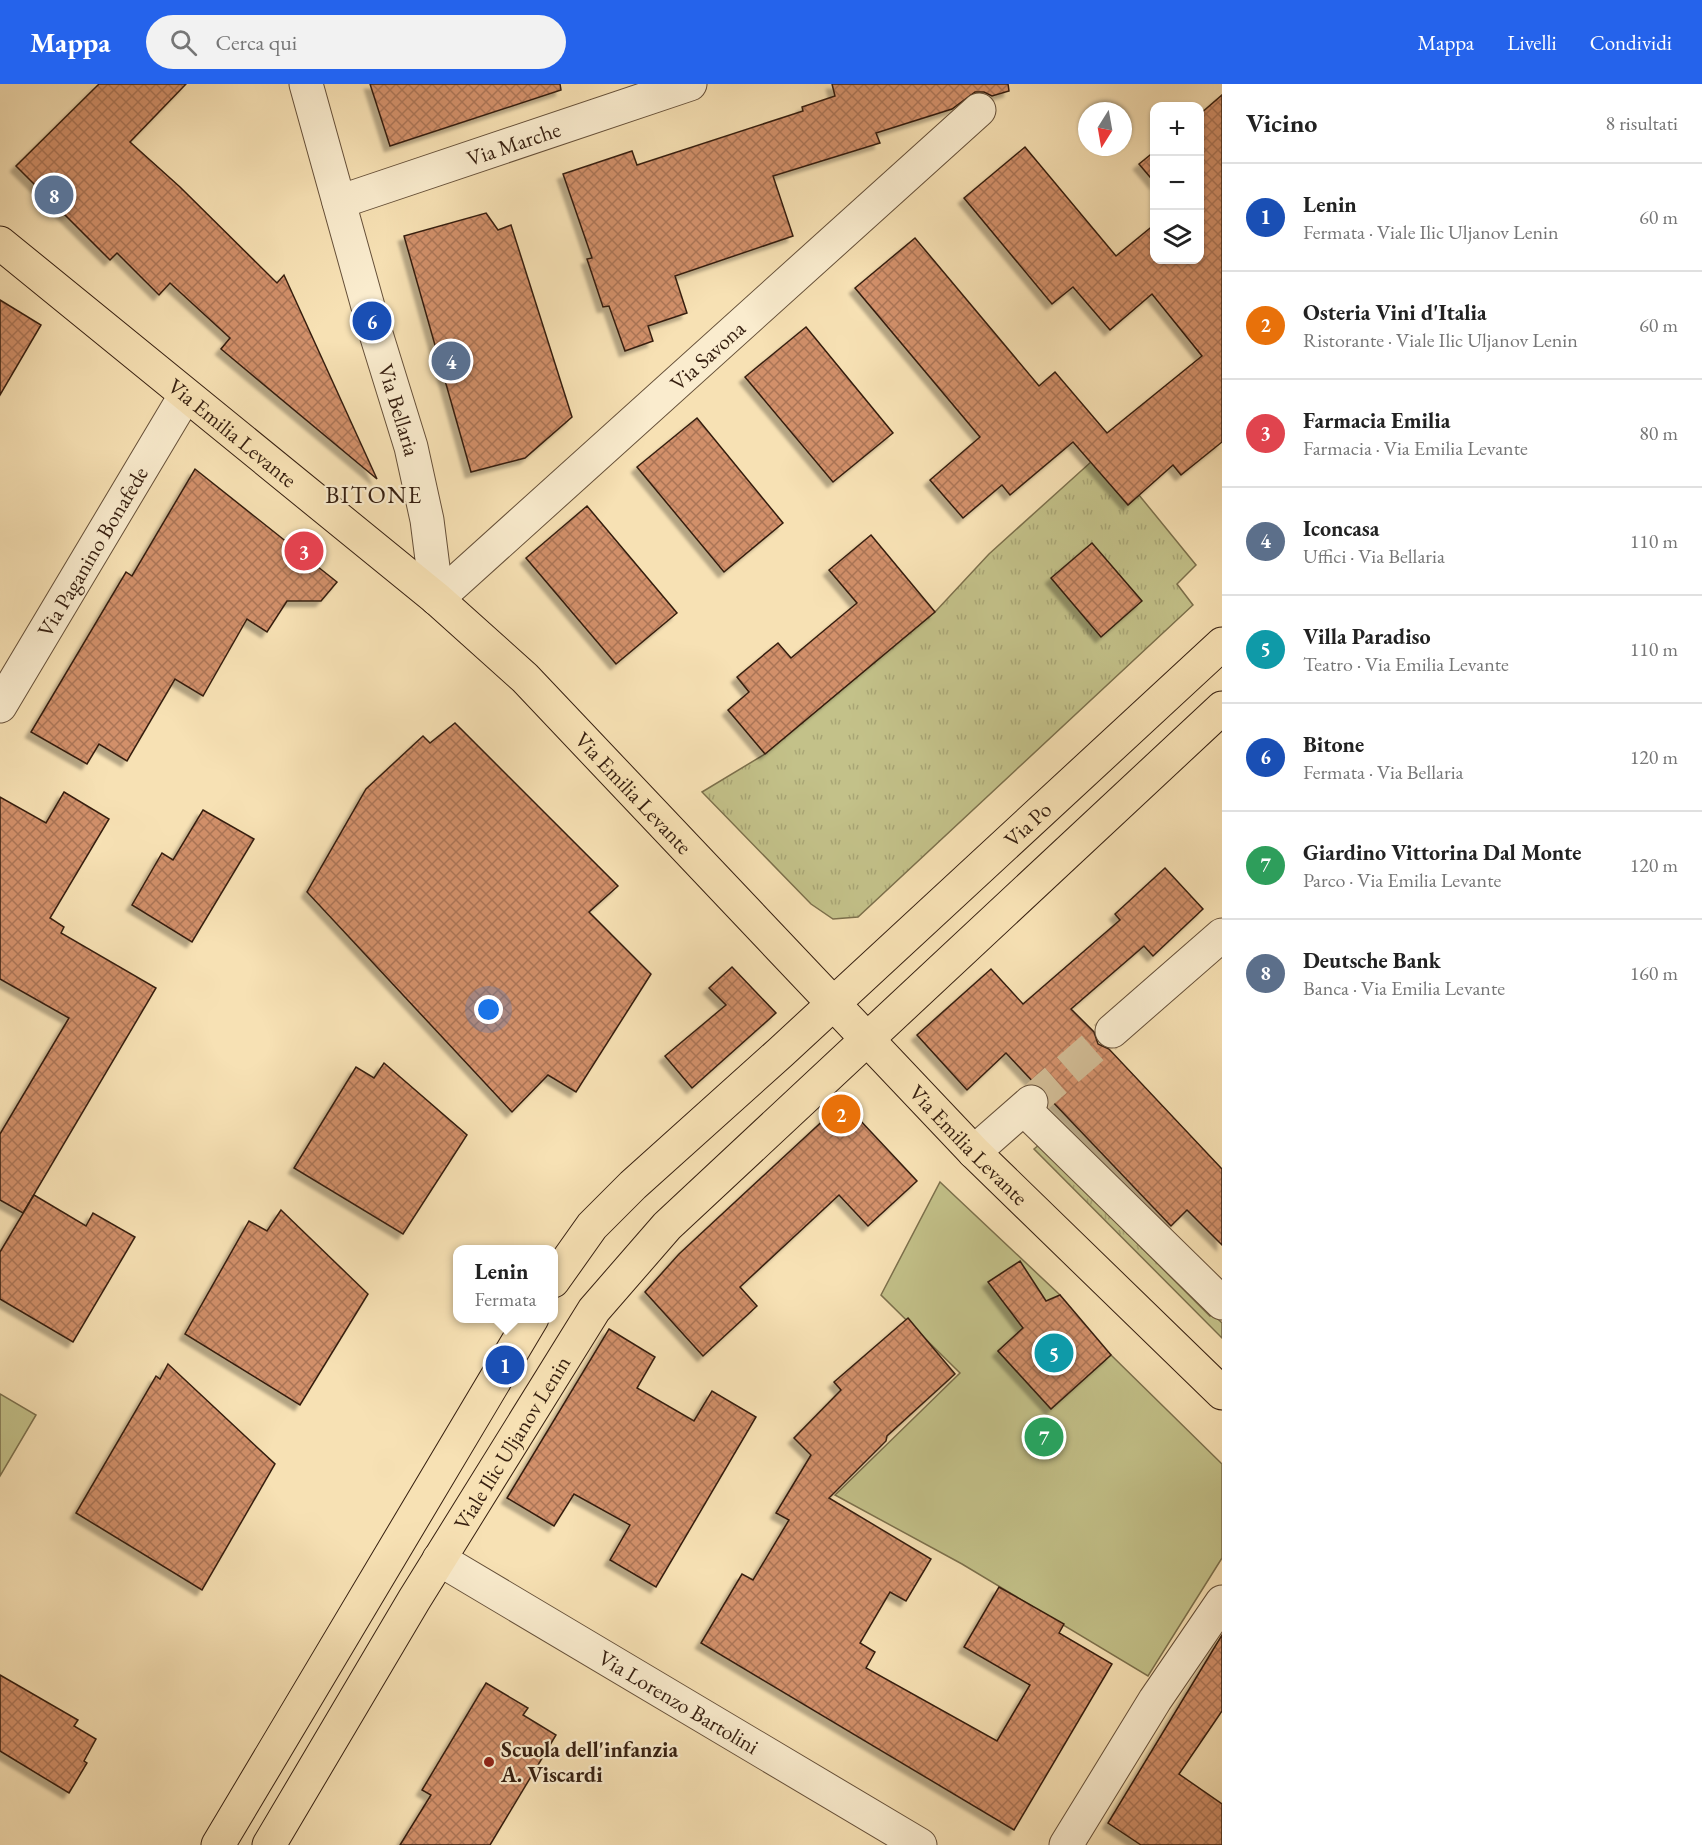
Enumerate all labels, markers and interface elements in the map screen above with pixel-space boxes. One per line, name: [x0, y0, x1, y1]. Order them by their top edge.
search box: [146, 15, 566, 69]
text: Mappa: [30, 24, 110, 60]
icon: search: [167, 26, 200, 59]
text: Cerca qui: [215, 28, 297, 57]
text: Mappa: [1418, 29, 1474, 56]
text: Livelli: [1507, 29, 1557, 56]
text: Condividi: [1590, 29, 1672, 56]
north arrow: [1078, 102, 1132, 156]
map controls: [1150, 102, 1204, 264]
button: +: [1150, 102, 1204, 156]
text: Vicino: [1246, 106, 1317, 140]
text: 8 risultati: [1606, 110, 1678, 136]
street label: Via Marche: [463, 114, 565, 173]
button: −: [1150, 156, 1204, 210]
pin: 8: [34, 172, 74, 218]
text: Lenin: [1303, 190, 1357, 219]
text: 1: [1260, 204, 1271, 230]
text: 60 m: [1639, 204, 1678, 230]
button: layers: [1150, 210, 1204, 264]
text: Fermata · Viale Ilic Uljanov Lenin: [1303, 219, 1559, 245]
pin: 6: [352, 298, 392, 344]
text: Osteria Vini d'Italia: [1303, 298, 1487, 327]
text: 2: [1260, 312, 1271, 338]
text: 60 m: [1639, 312, 1678, 338]
street label: Via Savona: [664, 314, 752, 397]
text: Ristorante · Viale Ilic Uljanov Lenin: [1303, 327, 1578, 353]
pin: 4: [432, 338, 470, 384]
street label: Via Bellaria: [371, 360, 427, 459]
street label: Via Emilia Levante: [162, 372, 303, 494]
text: Farmacia Emilia: [1303, 406, 1450, 435]
text: 3: [1260, 420, 1271, 446]
text: 80 m: [1639, 420, 1678, 446]
text: Farmacia · Via Emilia Levante: [1303, 435, 1528, 461]
street label: Via Paganino Bonafede: [31, 461, 155, 642]
district label: BITONE: [325, 479, 423, 510]
text: Iconcasa: [1303, 514, 1379, 543]
pin: 3: [284, 528, 324, 574]
text: 4: [1260, 528, 1271, 554]
text: 110 m: [1630, 528, 1678, 554]
text: Uffici · Via Bellaria: [1303, 543, 1445, 569]
text: Villa Paradiso: [1303, 622, 1431, 651]
text: 5: [1260, 636, 1271, 662]
text: 110 m: [1630, 636, 1678, 662]
text: Teatro · Via Emilia Levante: [1303, 651, 1509, 677]
street label: Via Emilia Levante: [568, 726, 699, 861]
text: Bitone: [1303, 730, 1364, 759]
text: 6: [1260, 744, 1271, 770]
text: 120 m: [1630, 744, 1678, 770]
text: Fermata · Via Bellaria: [1303, 759, 1464, 785]
street label: Via Po: [998, 795, 1058, 854]
text: Giardino Vittorina Dal Monte: [1303, 838, 1581, 867]
text: 7: [1260, 852, 1271, 878]
text: 120 m: [1630, 852, 1678, 878]
text: Parco · Via Emilia Levante: [1303, 867, 1501, 893]
text: Deutsche Bank: [1303, 946, 1441, 975]
text: 8: [1260, 960, 1271, 986]
text: 160 m: [1630, 960, 1678, 986]
text: Banca · Via Emilia Levante: [1303, 975, 1505, 1001]
your location: [474, 995, 503, 1024]
street label: Via Emilia Levante: [903, 1078, 1035, 1212]
pin: 2: [822, 1092, 860, 1136]
popup: [453, 1245, 558, 1323]
text: Lenin: [475, 1257, 528, 1286]
text: Fermata: [475, 1286, 536, 1312]
pin: 5: [1034, 1330, 1074, 1376]
pin: 1: [486, 1342, 524, 1388]
street label: Viale Ilic Uljanov Lenin: [447, 1350, 577, 1535]
pin: 7: [1024, 1414, 1064, 1460]
street label: Via Lorenzo Bartolini: [593, 1643, 764, 1761]
place label: Scuola dell'infanzia A. Viscardi: [500, 1735, 679, 1789]
marker: Scuola dell'infanzia A. Viscardi: [482, 1755, 496, 1769]

